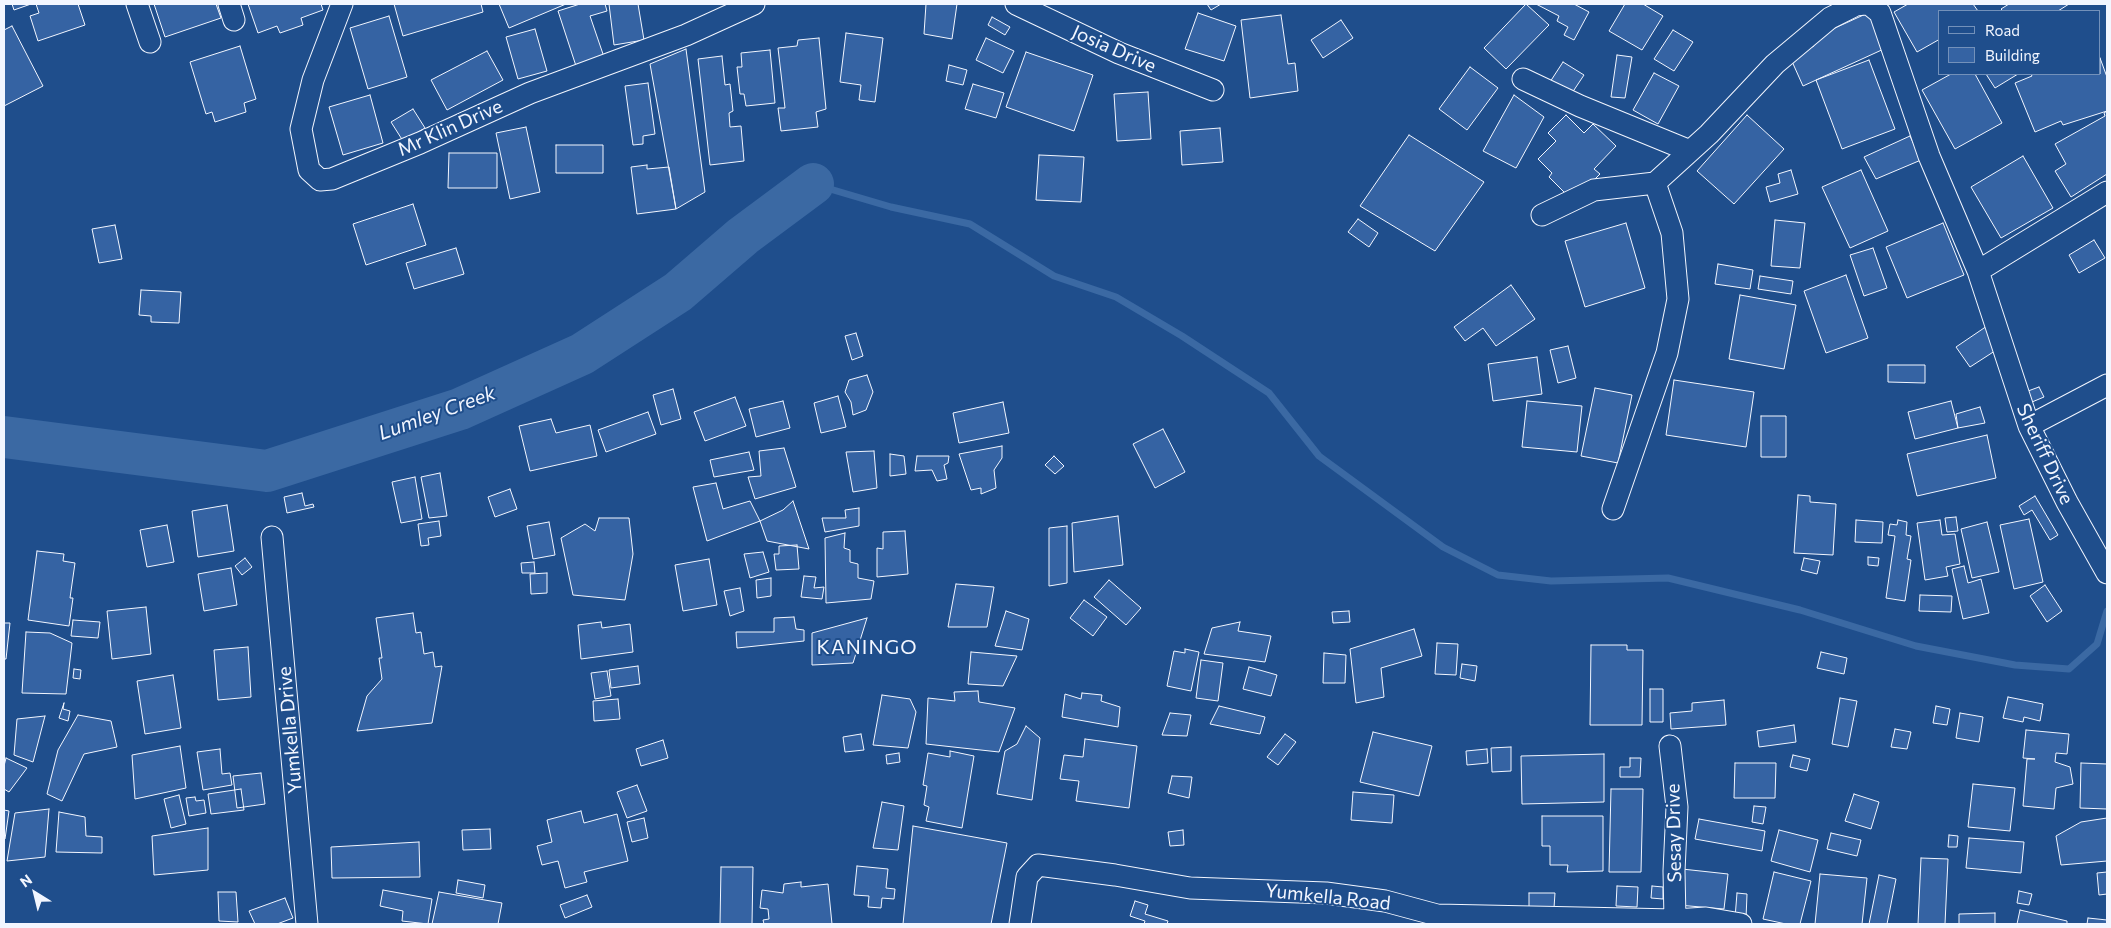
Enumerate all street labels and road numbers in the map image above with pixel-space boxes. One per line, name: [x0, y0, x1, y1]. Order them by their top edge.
street label: Josia Drive: [1068, 20, 1160, 78]
street label: Mr Klin Drive: [394, 95, 506, 161]
street label: Sheriff Drive: [2012, 400, 2078, 508]
street label: Yumkella Drive: [273, 666, 307, 794]
street label: Sesay Drive: [1662, 783, 1686, 883]
street label: Yumkella Road: [1264, 879, 1392, 915]

